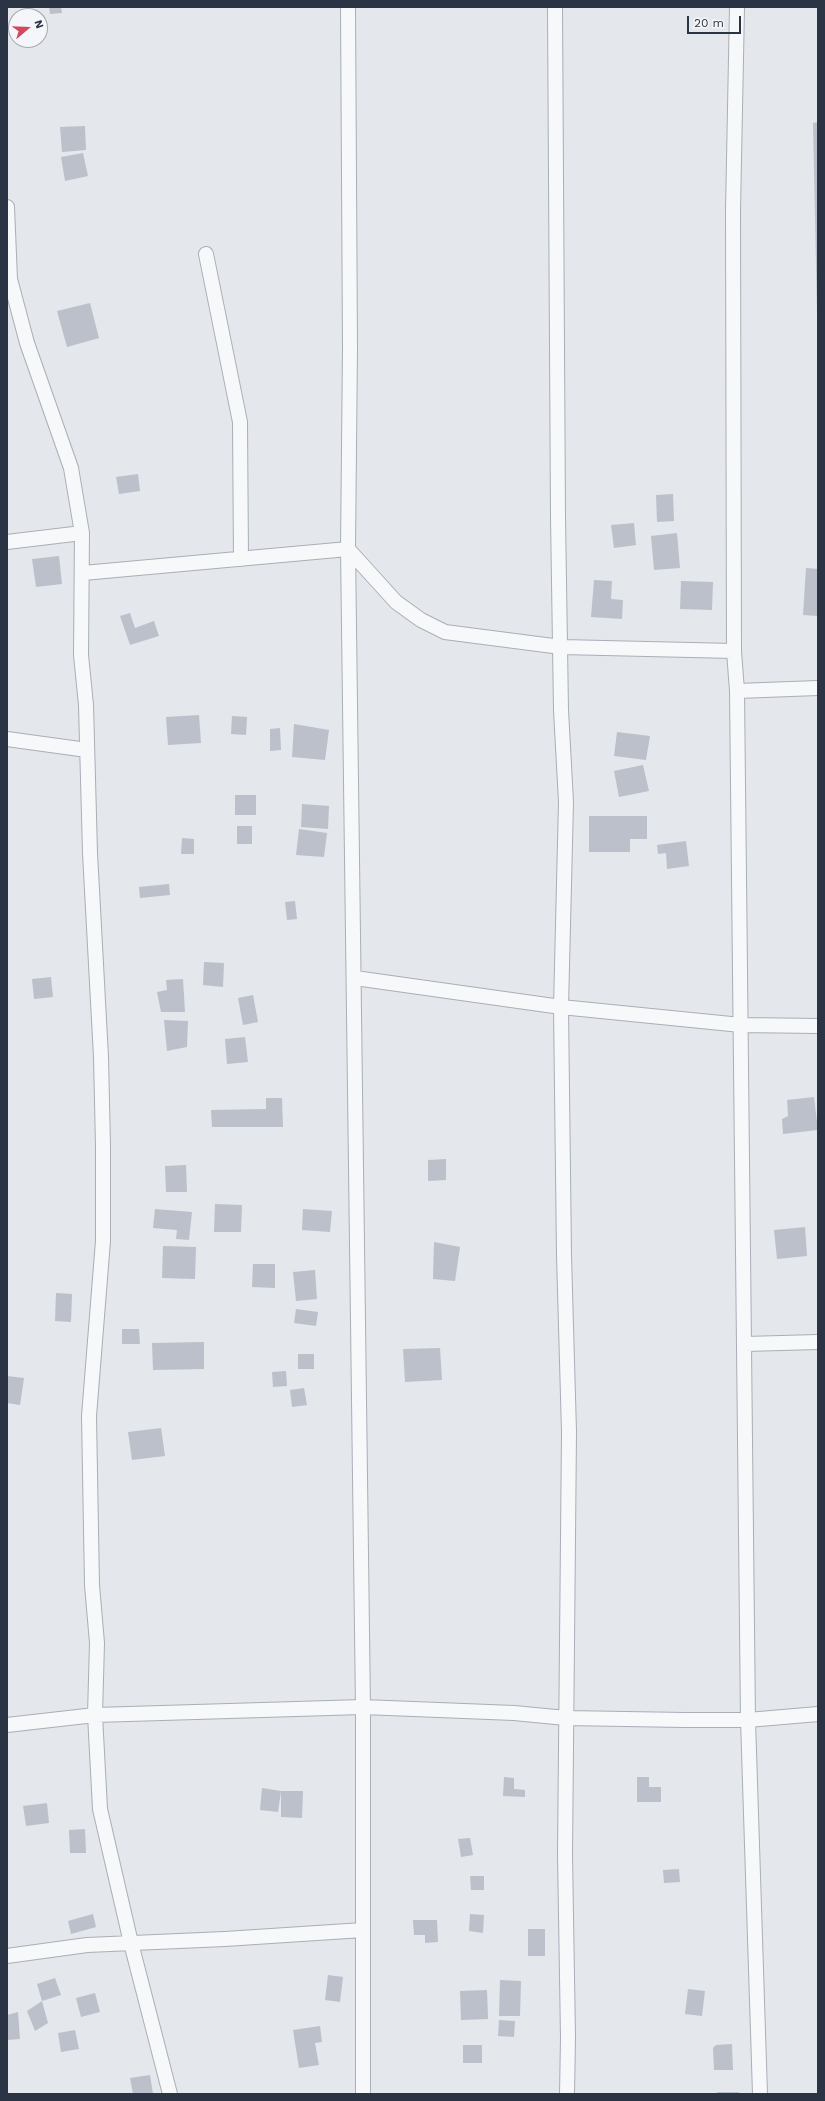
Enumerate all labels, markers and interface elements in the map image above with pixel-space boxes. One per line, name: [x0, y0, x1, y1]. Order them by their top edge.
north arrow: [8, 8, 48, 48]
scale bar: [689, 8, 743, 34]
text: 20 m: [694, 16, 724, 30]
text: N: [31, 18, 46, 30]

